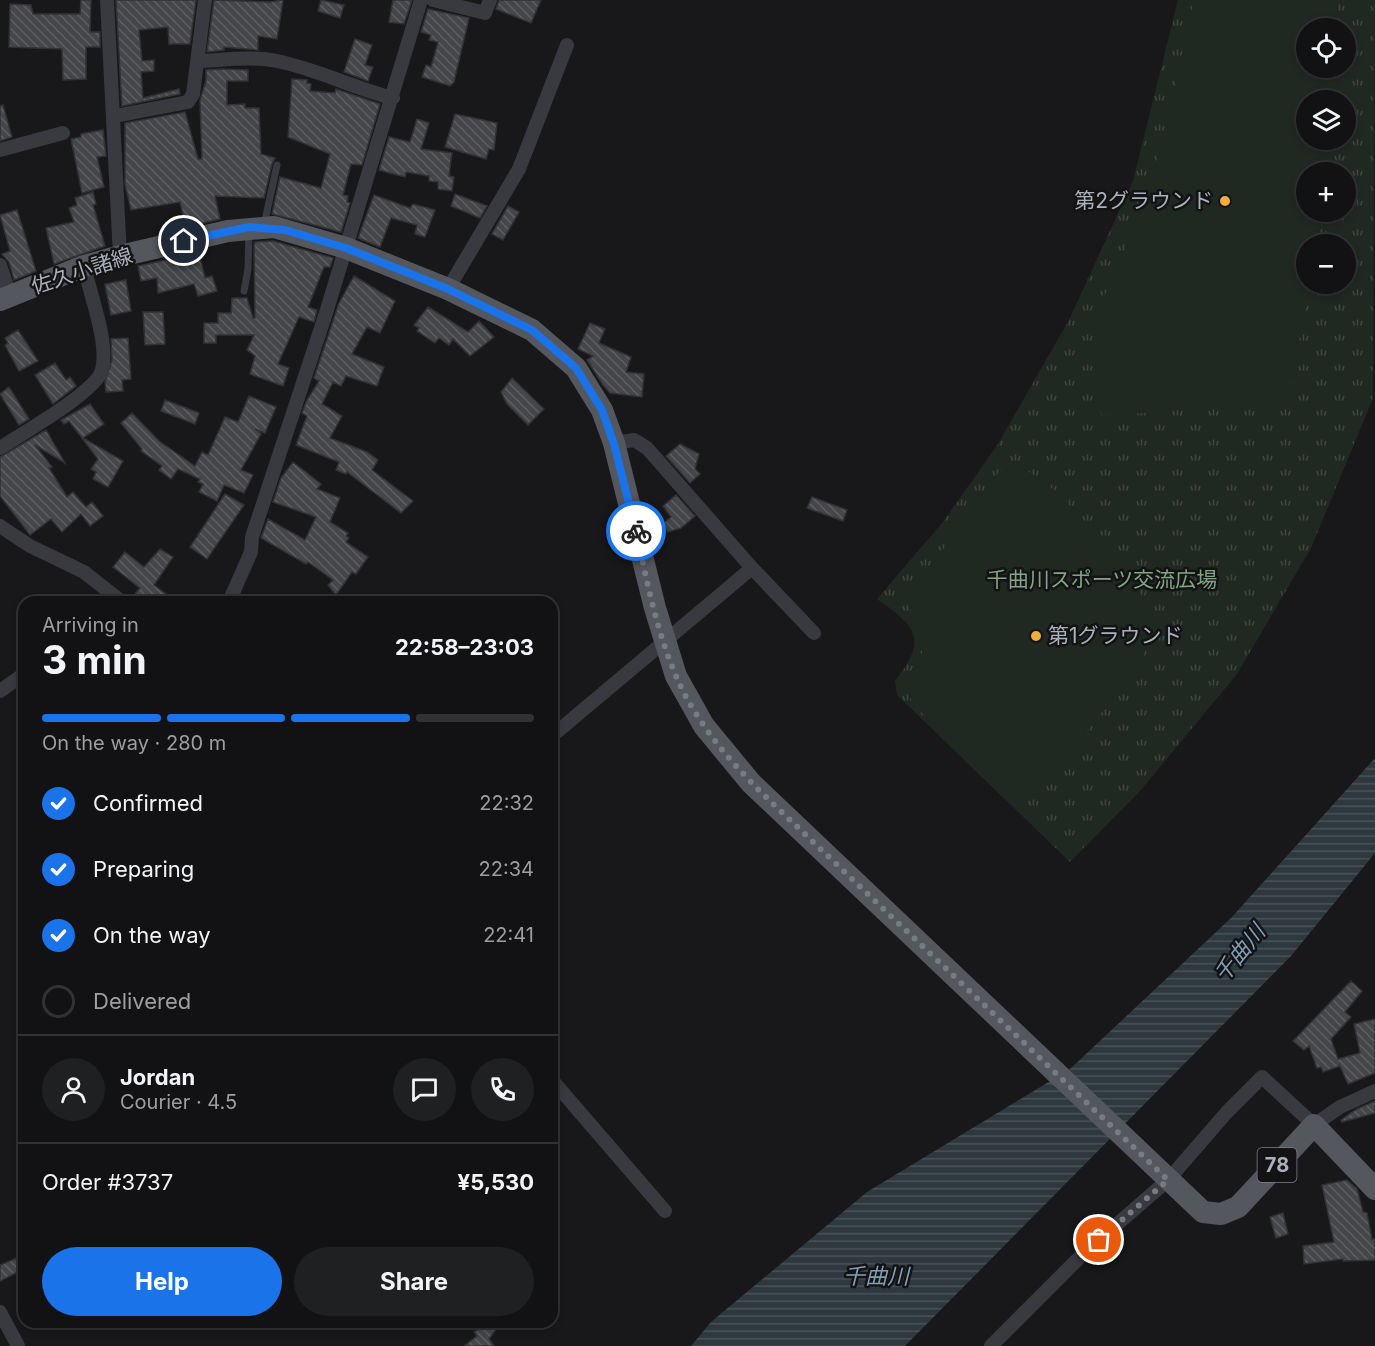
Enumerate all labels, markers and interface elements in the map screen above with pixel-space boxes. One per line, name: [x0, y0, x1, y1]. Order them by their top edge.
map controls: [1296, 18, 1356, 294]
button: locate: [1296, 18, 1356, 78]
button: layers: [1296, 90, 1356, 150]
button: +: [1296, 162, 1356, 222]
place label: 第2グラウンド: [1074, 188, 1213, 213]
marker: 第2グラウンド: [1218, 194, 1232, 208]
pin: [158, 215, 209, 266]
icon: home: [167, 224, 200, 257]
button: −: [1296, 234, 1356, 294]
street label: 佐久小諸線: [28, 242, 136, 299]
courier: [606, 501, 666, 561]
icon: bike: [620, 515, 653, 548]
park label: 千曲川スポーツ交流広場: [987, 567, 1217, 592]
text: Arriving in: [42, 613, 139, 637]
place label: 第1グラウンド: [1048, 623, 1183, 648]
marker: 第1グラウンド: [1029, 629, 1043, 643]
text: 22:58–23:03: [395, 634, 534, 660]
text: 3 min: [42, 636, 147, 683]
text: On the way · 280 m: [42, 731, 226, 755]
icon: check: [42, 787, 75, 820]
text: Confirmed: [93, 790, 203, 816]
text: 22:32: [479, 791, 534, 815]
icon: check: [42, 853, 75, 886]
text: Preparing: [93, 856, 194, 882]
text: 22:34: [479, 857, 534, 881]
water label: 千曲川: [1208, 918, 1271, 987]
icon: check: [42, 919, 75, 952]
text: On the way: [93, 922, 211, 948]
text: 22:41: [483, 923, 534, 947]
text: Delivered: [93, 988, 191, 1014]
button: person: [42, 1058, 105, 1121]
button: chat: [393, 1058, 456, 1121]
button: phone: [471, 1058, 534, 1121]
text: Jordan: [120, 1064, 195, 1090]
text: Courier · 4.5: [120, 1090, 237, 1114]
road number: 78: [1258, 1148, 1296, 1182]
text: Order #3737: [42, 1169, 173, 1195]
text: ¥5,530: [458, 1169, 534, 1195]
pin: [1073, 1214, 1124, 1265]
icon: bag: [1082, 1223, 1115, 1256]
button: Help: [42, 1247, 282, 1316]
button: Share: [294, 1247, 534, 1316]
water label: 千曲川: [843, 1263, 911, 1289]

